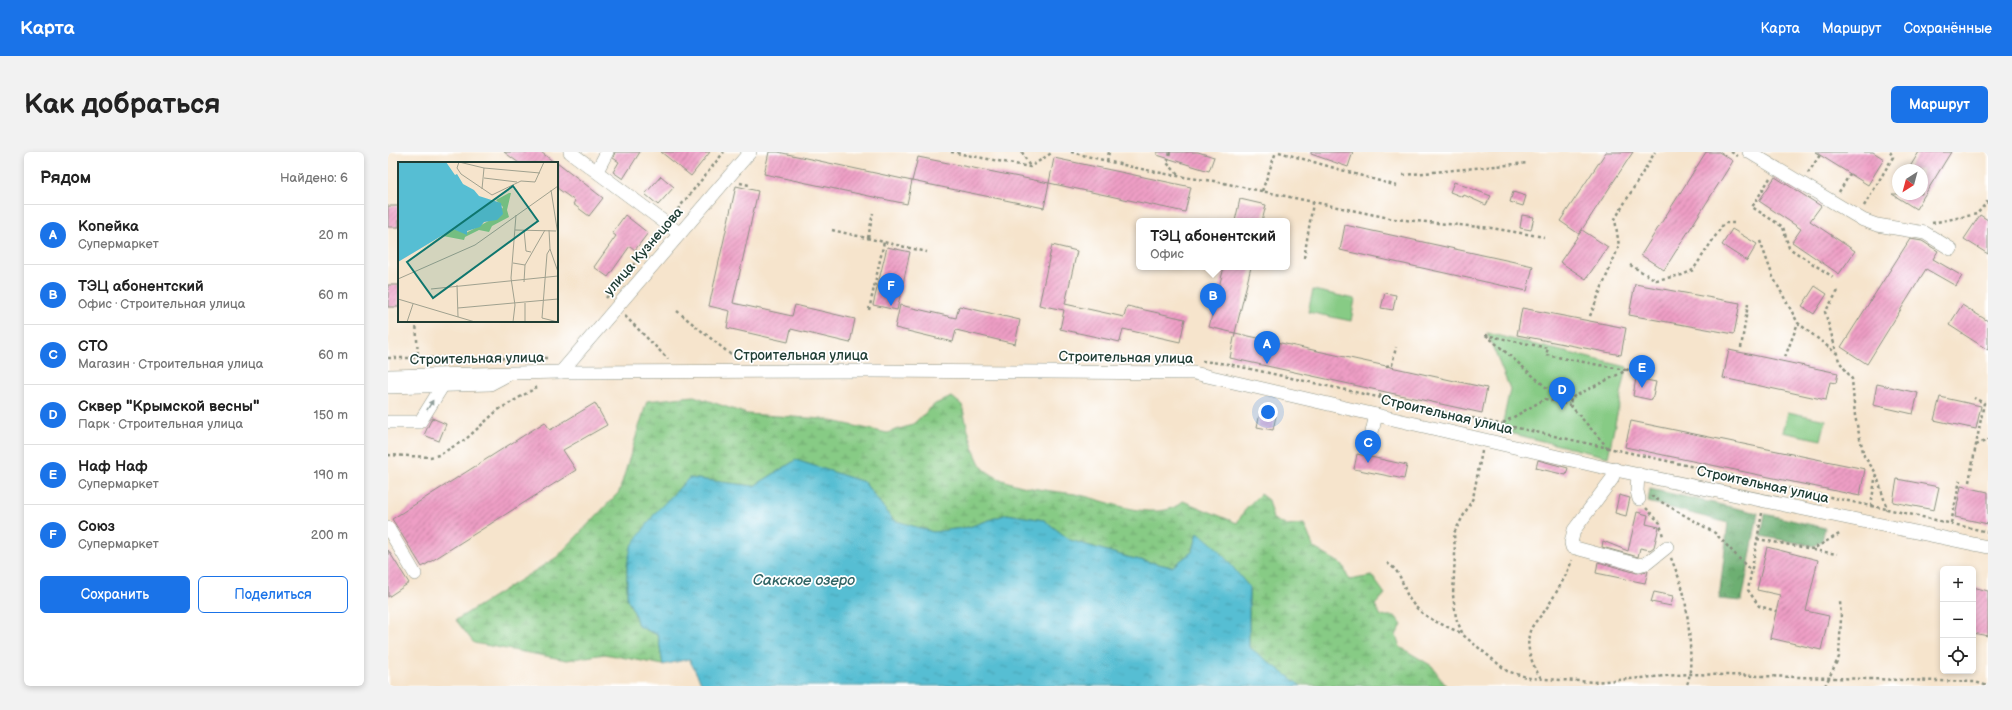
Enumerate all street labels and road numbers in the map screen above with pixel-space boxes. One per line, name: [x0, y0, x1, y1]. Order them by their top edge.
street label: улица Кузнецова: [600, 203, 687, 299]
street label: Строительная улица: [734, 347, 869, 364]
street label: Строительная улица: [1059, 348, 1194, 367]
street label: Строительная улица: [410, 349, 545, 368]
street label: Строительная улица: [1379, 391, 1515, 438]
street label: Строительная улица: [1695, 462, 1831, 507]

